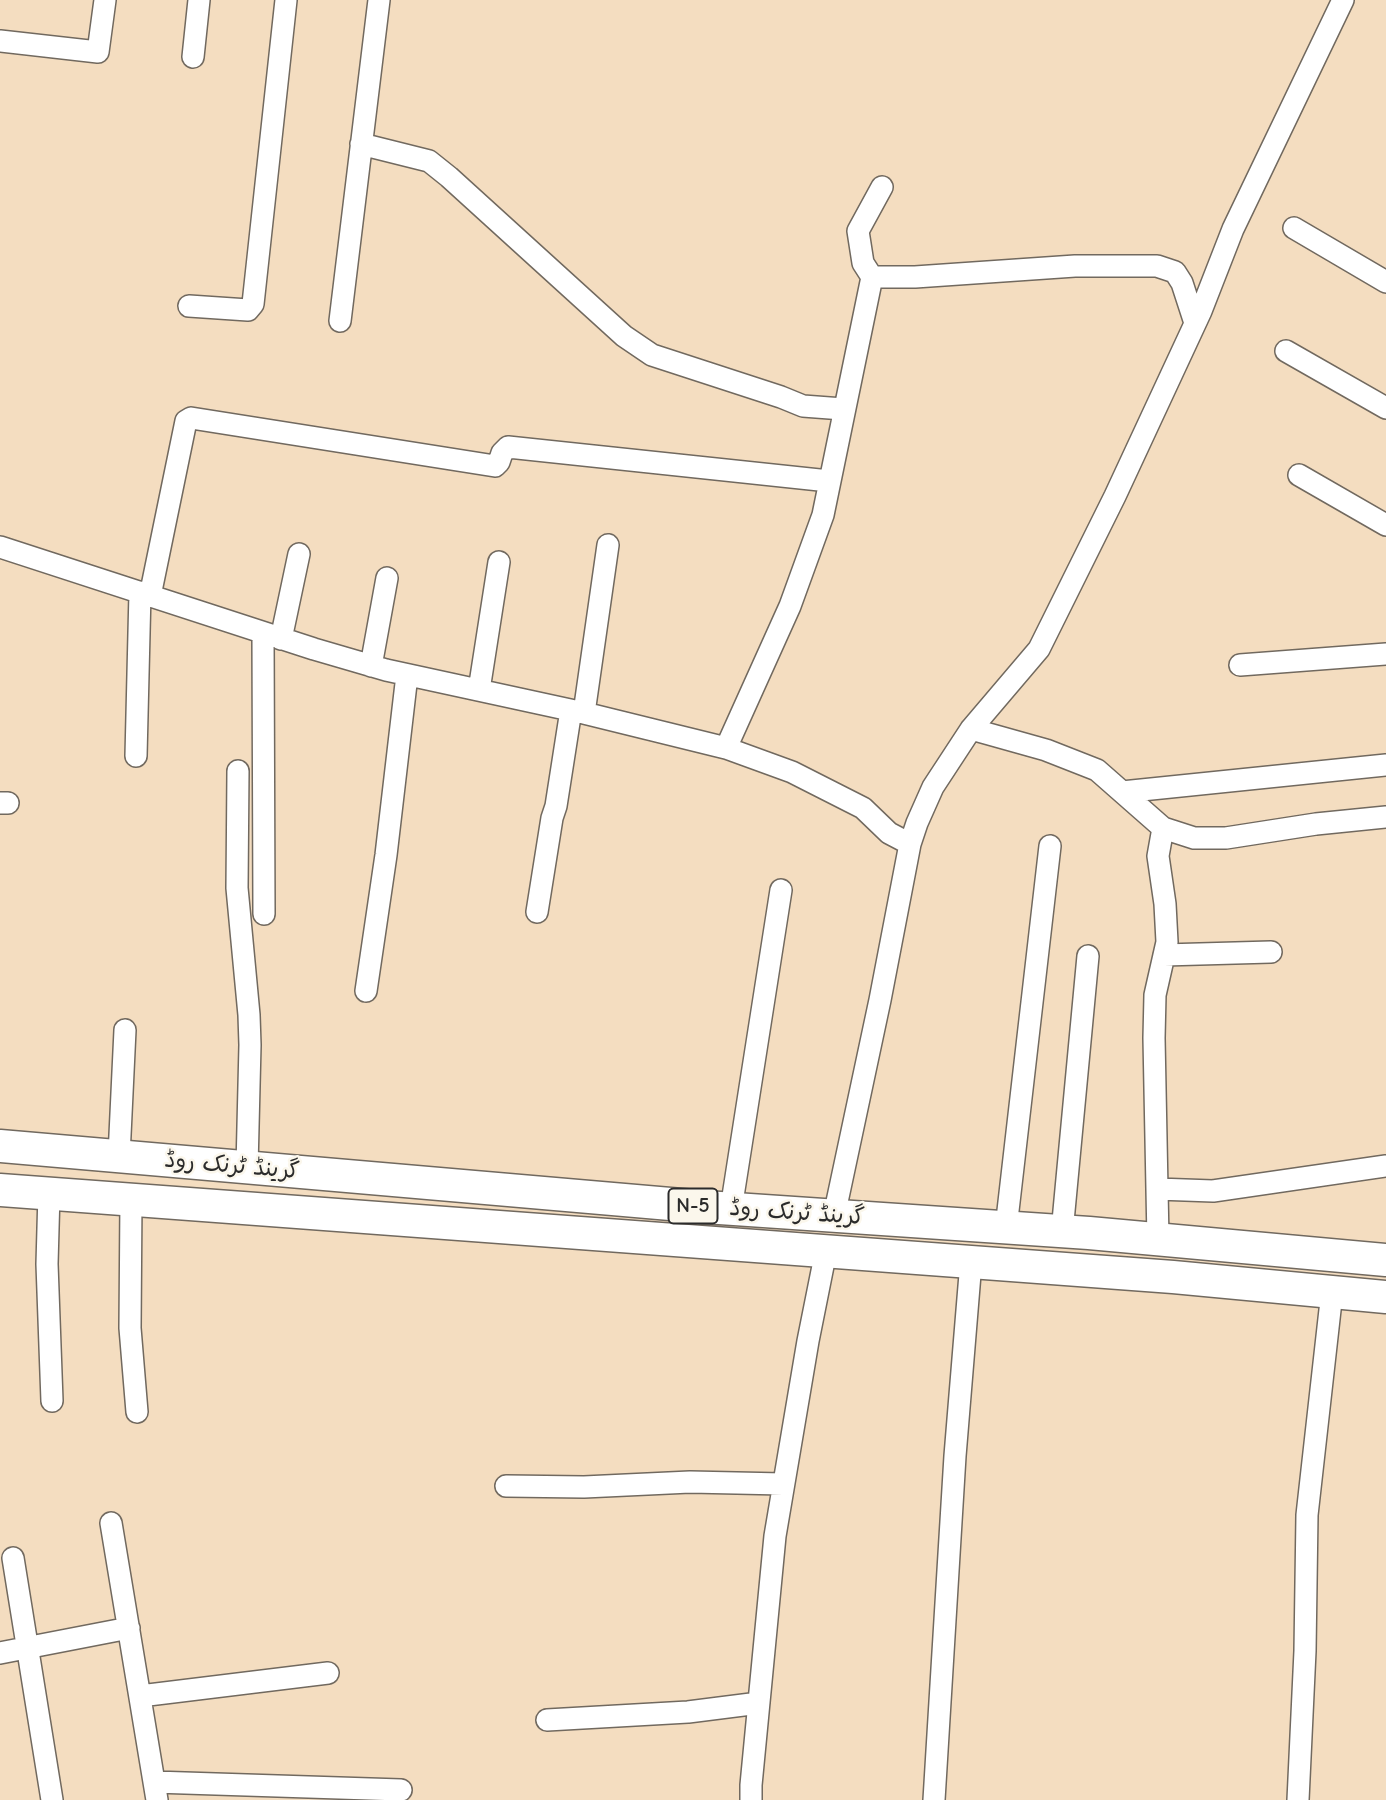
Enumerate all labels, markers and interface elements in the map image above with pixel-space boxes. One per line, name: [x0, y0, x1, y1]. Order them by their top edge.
street label: گرینڈ ٹرنک روڈ: [163, 1146, 301, 1186]
road number: N-5: [668, 1188, 718, 1224]
street label: گرینڈ ٹرنک روڈ: [729, 1195, 865, 1231]

